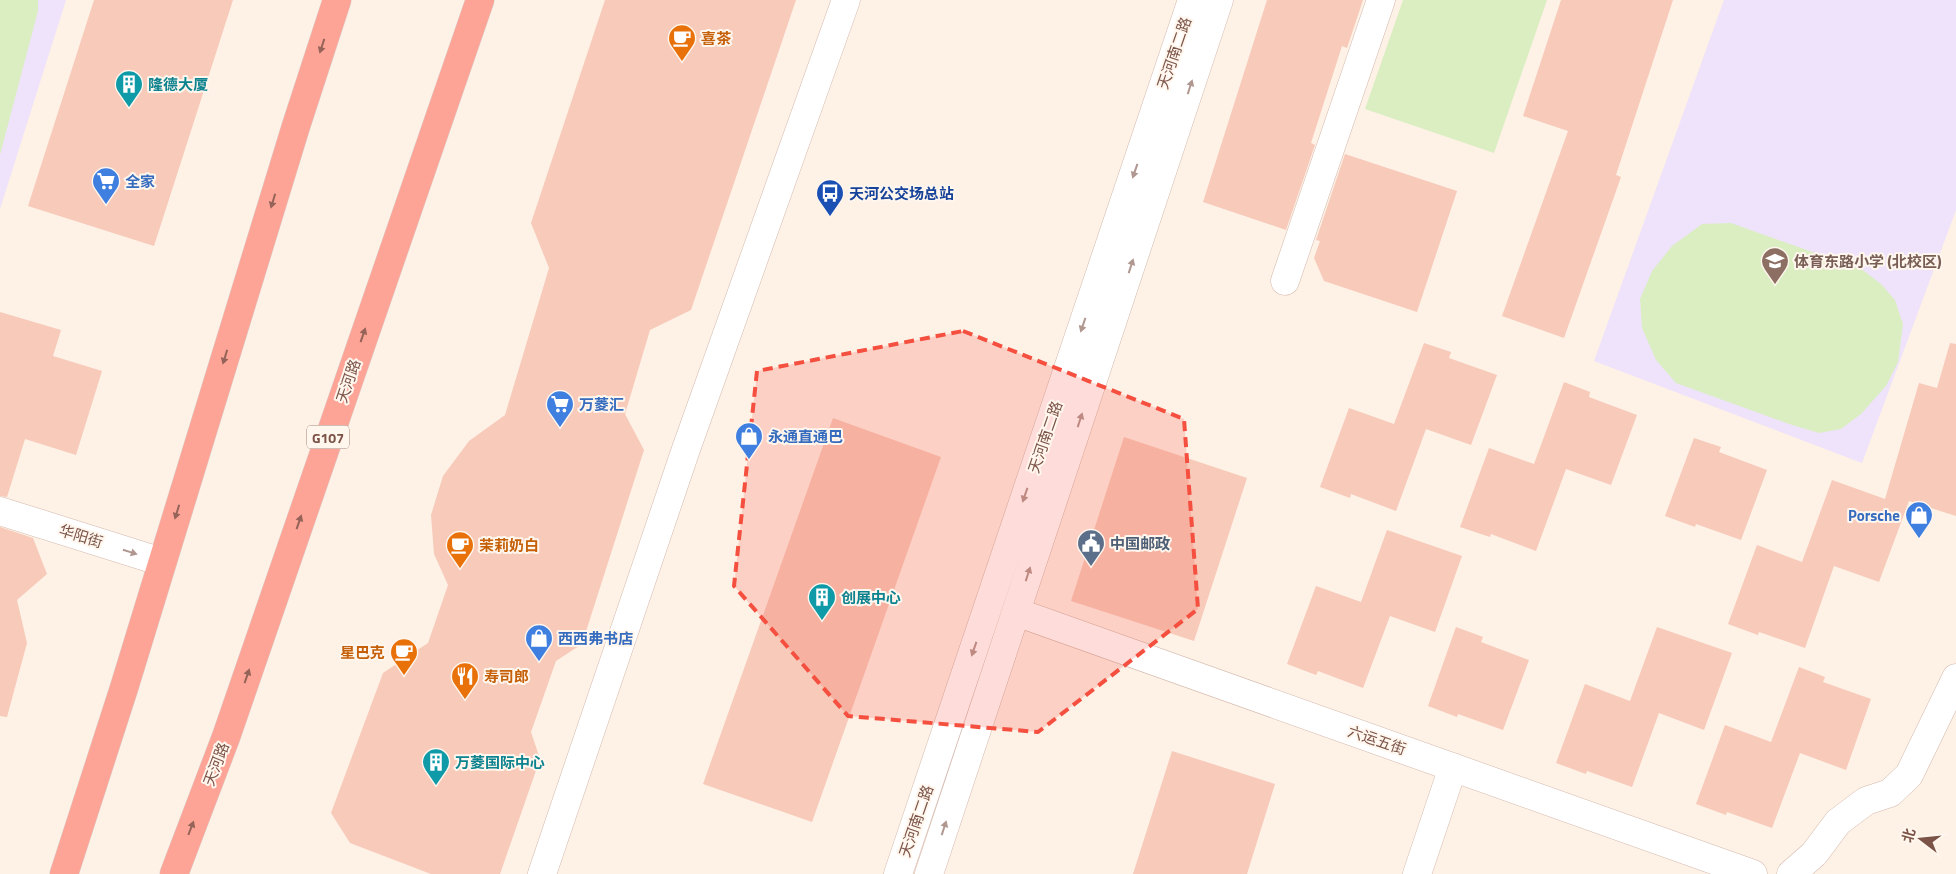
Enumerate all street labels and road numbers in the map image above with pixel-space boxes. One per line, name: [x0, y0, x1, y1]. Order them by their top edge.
street label: 天河南二路: [1151, 14, 1197, 92]
street label: 天河路: [330, 356, 366, 406]
street label: 天河南二路: [1022, 398, 1068, 476]
road number: G107: [307, 426, 349, 448]
street label: 华阳街: [56, 518, 106, 554]
street label: 六运五街: [1345, 719, 1409, 761]
street label: 天河路: [197, 739, 235, 789]
street label: 天河南二路: [893, 782, 939, 860]

